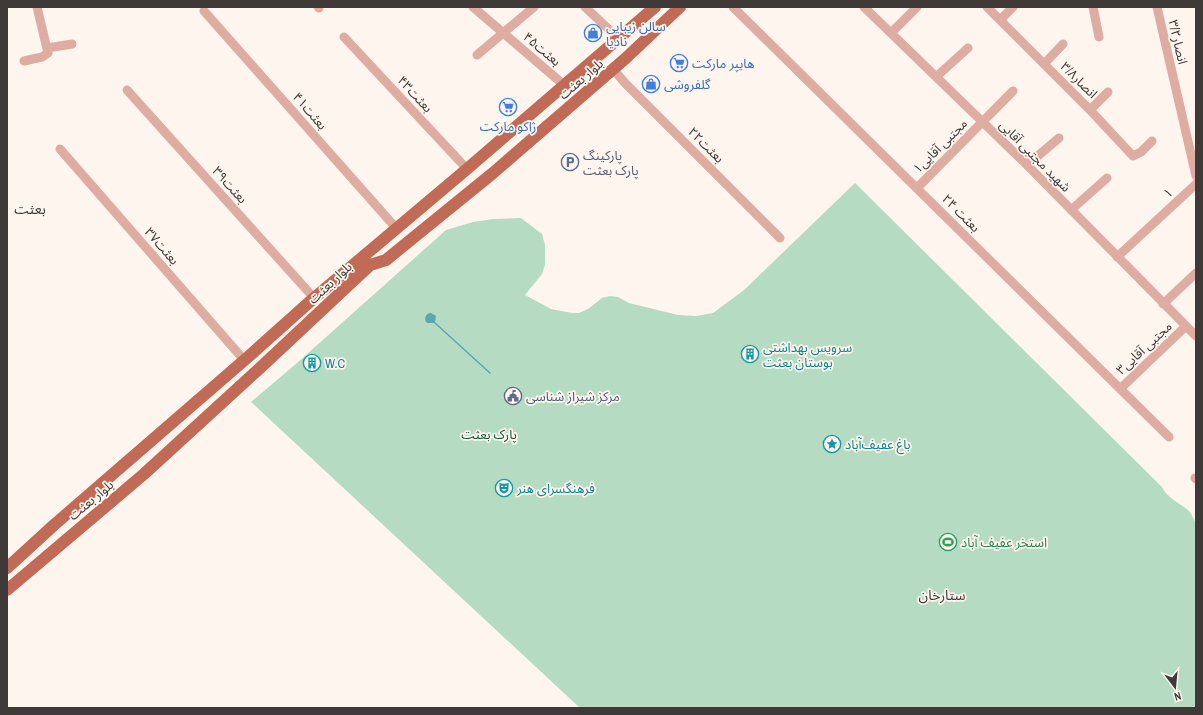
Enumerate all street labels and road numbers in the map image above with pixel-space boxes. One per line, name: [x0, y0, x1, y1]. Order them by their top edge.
street label: انصار۳/۲: [1165, 18, 1191, 66]
street label: بعثت۴۵: [520, 28, 564, 70]
street label: بلوار بعثت: [555, 55, 607, 103]
street label: انصار۳/۸: [1057, 58, 1101, 102]
street label: بعثت۴۳: [394, 72, 436, 116]
street label: بعثت۴۱: [289, 89, 331, 133]
street label: مجتبی آقایی۱: [909, 115, 971, 177]
street label: شهید مجتبی آقایی: [996, 117, 1074, 195]
street label: بعثت۲۲: [684, 123, 728, 167]
street label: بعثت۳۹: [209, 163, 251, 207]
street label: ۱: [1159, 184, 1177, 202]
street label: بعثت ۲۴: [938, 190, 984, 236]
street label: بعثت۳۷: [141, 224, 183, 268]
street label: بلوار بعثت: [305, 258, 355, 308]
street label: مجتبی آقایی۳: [1112, 318, 1176, 378]
street label: بلوار بعثت: [65, 476, 117, 524]

